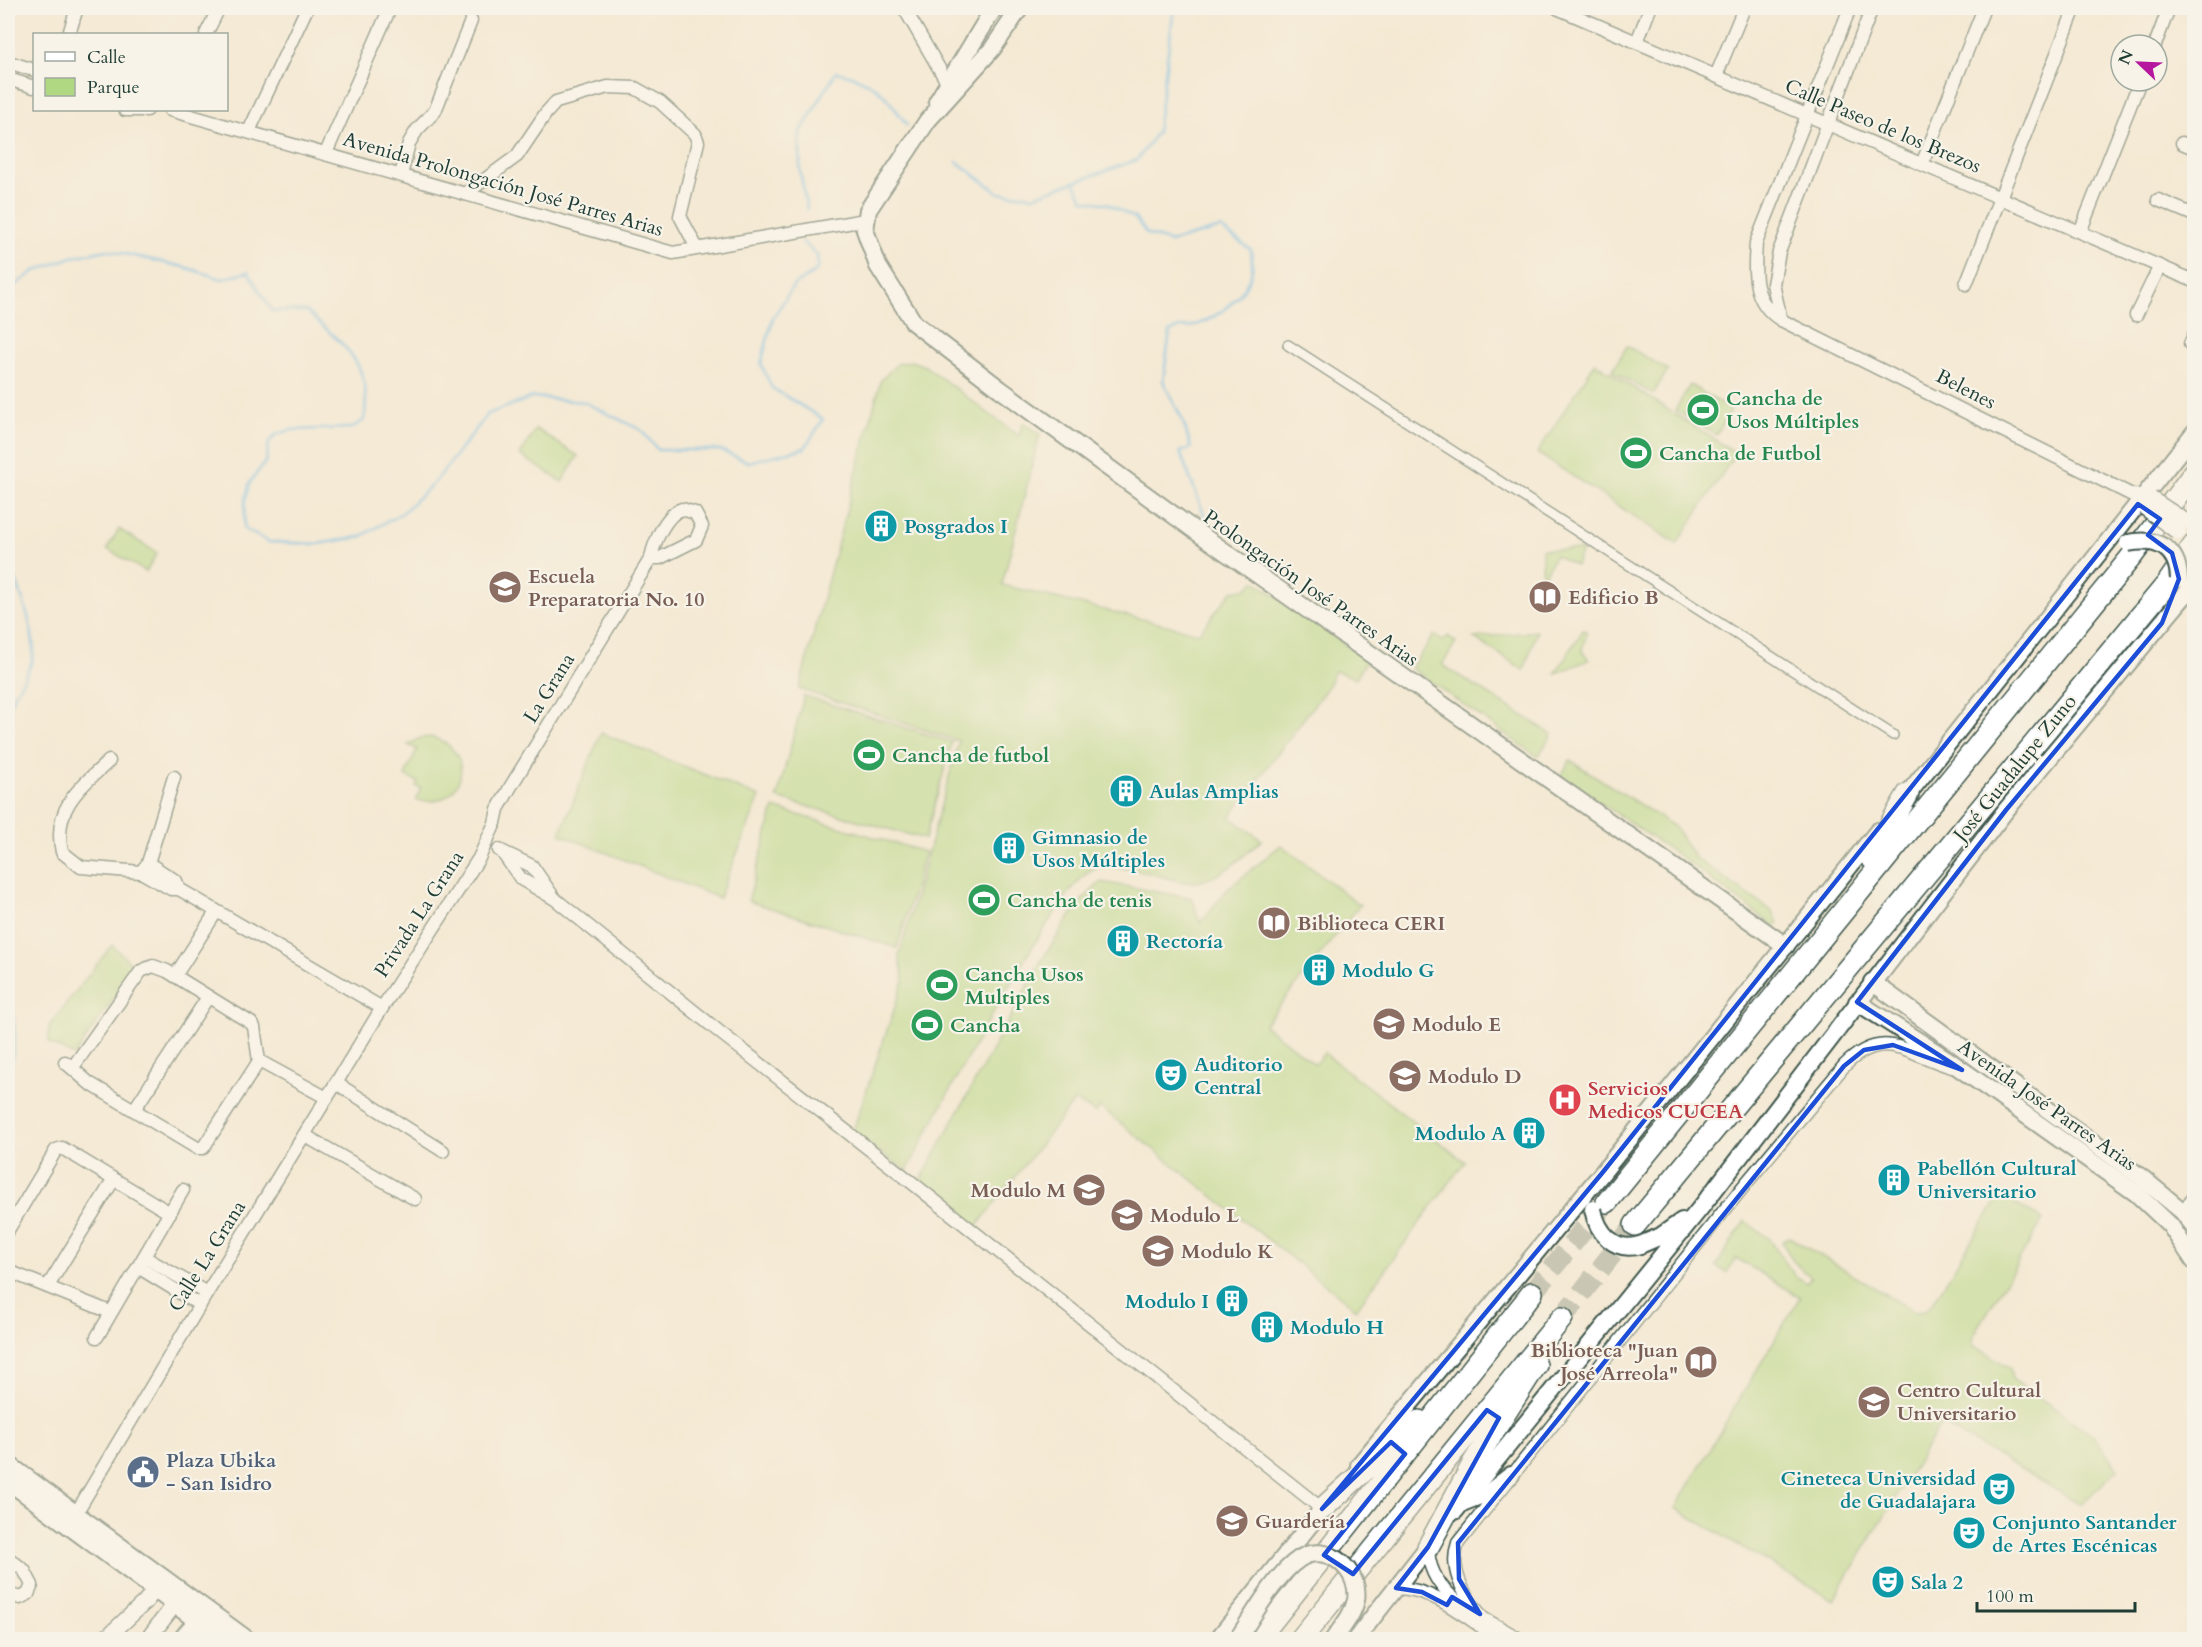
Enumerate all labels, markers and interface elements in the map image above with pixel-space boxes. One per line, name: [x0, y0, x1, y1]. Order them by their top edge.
legend: [33, 33, 228, 111]
north arrow: [2109, 33, 2169, 93]
text: Calle: [87, 45, 126, 70]
text: N: [2113, 47, 2139, 68]
street label: Calle Paseo de los Brezos: [1781, 72, 1985, 180]
text: Parque: [87, 75, 140, 100]
street label: Avenida Prolongación José Parres Arias: [340, 125, 666, 243]
street label: Belenes: [1931, 362, 2001, 416]
place label: Cancha de Usos Múltiples: [1726, 385, 1859, 435]
sports icon: Cancha de Usos Múltiples: [1685, 392, 1721, 428]
sports icon: Cancha de Futbol: [1618, 435, 1654, 471]
place label: Cancha de Futbol: [1659, 440, 1821, 467]
street label: Prolongación José Parres Arias: [1198, 503, 1424, 673]
building icon: Posgrados I: [863, 508, 899, 544]
place label: Posgrados I: [904, 513, 1008, 540]
place label: Escuela Preparatoria No. 10: [528, 563, 704, 613]
school or university icon: Escuela Preparatoria No. 10: [487, 569, 523, 605]
library icon: Edificio B: [1527, 579, 1563, 615]
place label: Edificio B: [1568, 584, 1659, 611]
street label: La Grana: [517, 648, 581, 728]
street label: José Guadalupe Zuno: [1945, 689, 2083, 850]
sports icon: Cancha de futbol: [851, 737, 887, 773]
place label: Cancha de futbol: [892, 742, 1049, 769]
building icon: Aulas Amplias: [1108, 773, 1144, 809]
place label: Aulas Amplias: [1149, 778, 1279, 805]
place label: Gimnasio de Usos Múltiples: [1032, 824, 1165, 874]
building icon: Gimnasio de Usos Múltiples: [991, 830, 1027, 866]
street label: Privada La Grana: [368, 845, 470, 983]
sports icon: Cancha de tenis: [966, 882, 1002, 918]
place label: Cancha de tenis: [1007, 887, 1152, 914]
library icon: Biblioteca CERI: [1256, 905, 1292, 941]
place label: Biblioteca CERI: [1297, 910, 1445, 937]
building icon: Rectoría: [1105, 923, 1141, 959]
place label: Rectoría: [1146, 928, 1223, 955]
building icon: Modulo G: [1301, 952, 1337, 988]
place label: Modulo G: [1342, 957, 1434, 984]
place label: Cancha Usos Multiples: [965, 961, 1084, 1011]
sports icon: Cancha Usos Multiples: [924, 967, 960, 1003]
school or university icon: Modulo E: [1371, 1006, 1407, 1042]
sports icon: Cancha: [909, 1007, 945, 1043]
place label: Modulo E: [1412, 1011, 1501, 1038]
place label: Cancha: [950, 1012, 1020, 1039]
street label: Avenida José Parres Arias: [1952, 1033, 2142, 1177]
place label: Auditorio Central: [1194, 1051, 1283, 1101]
theatre icon: Auditorio Central: [1153, 1057, 1189, 1093]
school or university icon: Modulo D: [1387, 1058, 1423, 1094]
place label: Modulo D: [1428, 1063, 1521, 1090]
place label: Servicios Medicos CUCEA: [1588, 1075, 1743, 1125]
hospital icon: Servicios Medicos CUCEA: [1547, 1082, 1583, 1118]
building icon: Modulo A: [1511, 1115, 1547, 1151]
place label: Modulo A: [1415, 1120, 1506, 1147]
place label: Pabellón Cultural Universitario: [1917, 1155, 2077, 1205]
building icon: Pabellón Cultural Universitario: [1876, 1162, 1912, 1198]
school or university icon: Modulo M: [1071, 1172, 1107, 1208]
place label: Modulo M: [970, 1177, 1066, 1204]
street label: Calle La Grana: [162, 1195, 252, 1317]
school or university icon: Modulo L: [1109, 1197, 1145, 1233]
place label: Modulo L: [1150, 1202, 1239, 1229]
school or university icon: Modulo K: [1140, 1233, 1176, 1269]
place label: Modulo K: [1181, 1238, 1274, 1265]
building icon: Modulo I: [1214, 1283, 1250, 1319]
place label: Modulo I: [1125, 1288, 1209, 1315]
building icon: Modulo H: [1249, 1309, 1285, 1345]
place label: Modulo H: [1290, 1314, 1384, 1341]
place label: Biblioteca "Juan José Arreola": [1531, 1337, 1678, 1387]
library icon: Biblioteca "Juan José Arreola": [1683, 1344, 1719, 1380]
place label: Centro Cultural Universitario: [1897, 1377, 2041, 1427]
school or university icon: Centro Cultural Universitario: [1856, 1384, 1892, 1420]
place label: Plaza Ubika - San Isidro: [166, 1447, 276, 1497]
public building icon: Plaza Ubika - San Isidro: [125, 1454, 161, 1490]
place label: Cineteca Universidad de Guadalajara: [1780, 1465, 1977, 1515]
theatre icon: Cineteca Universidad de Guadalajara: [1981, 1471, 2017, 1507]
school or university icon: Guardería: [1214, 1503, 1250, 1539]
place label: Guardería: [1255, 1508, 1345, 1535]
place label: Conjunto Santander de Artes Escénicas: [1992, 1509, 2177, 1559]
theatre icon: Conjunto Santander de Artes Escénicas: [1951, 1515, 1987, 1551]
theatre icon: Sala 2: [1870, 1564, 1906, 1600]
place label: Sala 2: [1911, 1569, 1963, 1596]
scale bar: [1977, 1575, 2134, 1613]
text: 100 m: [1986, 1584, 2034, 1609]

